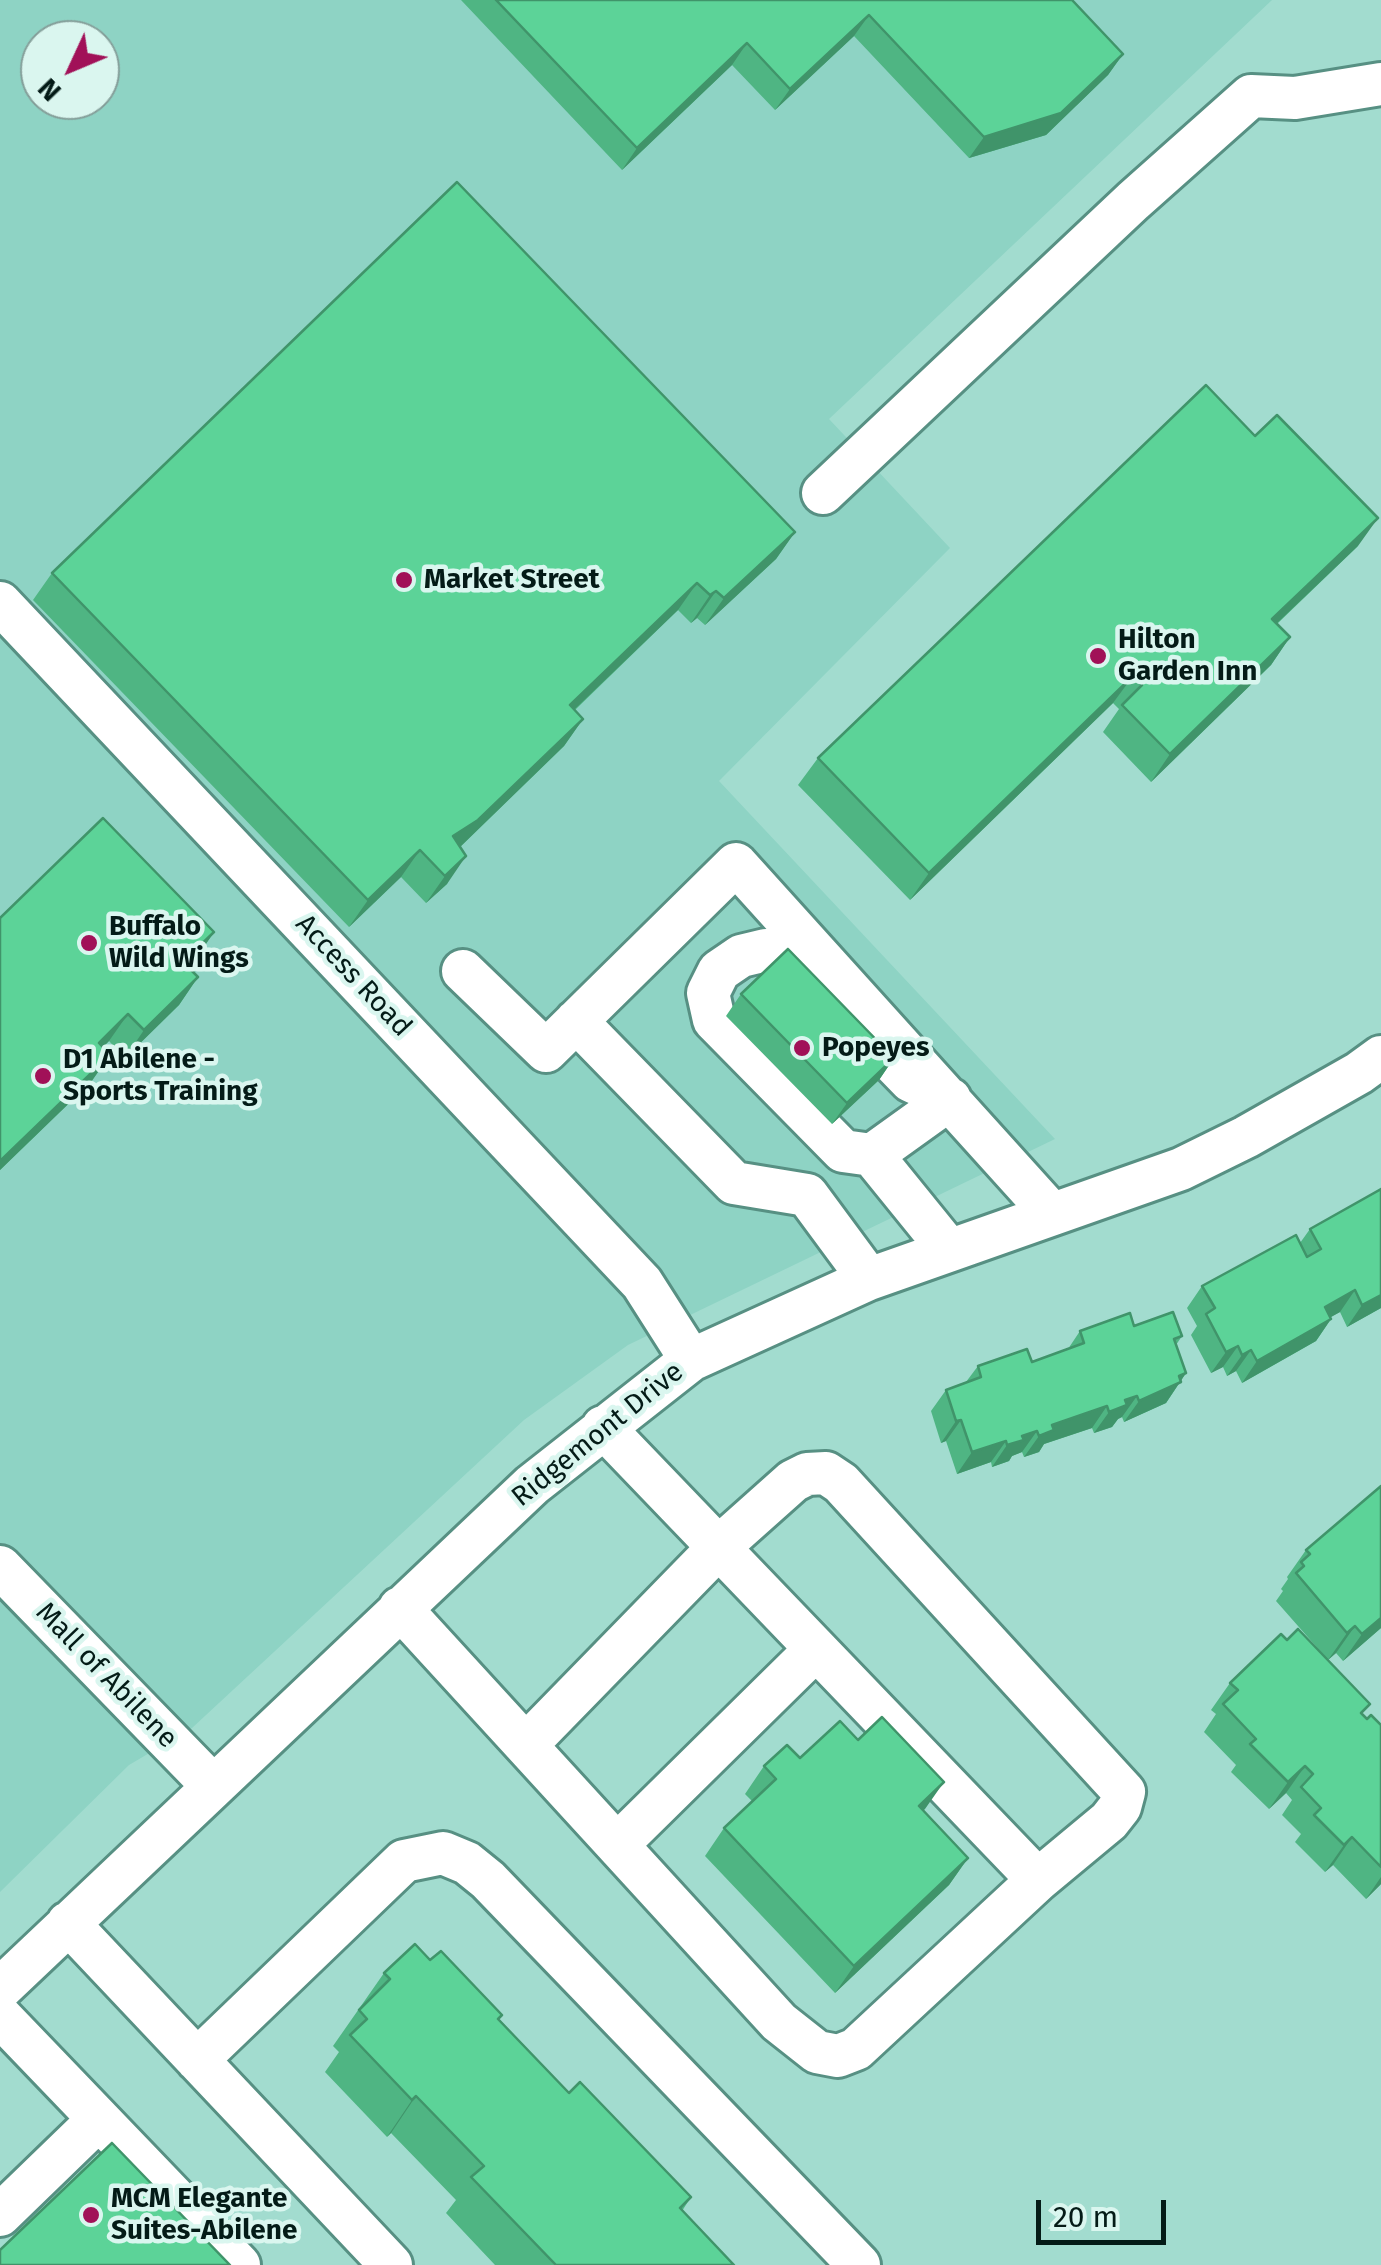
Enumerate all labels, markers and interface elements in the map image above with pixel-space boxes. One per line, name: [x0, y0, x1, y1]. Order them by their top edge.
north arrow: [20, 20, 120, 120]
text: N: [31, 72, 68, 108]
place label: Market Street: [424, 563, 600, 597]
marker: Market Street: [393, 569, 415, 591]
place label: Hilton Garden Inn: [1118, 623, 1257, 689]
marker: Hilton Garden Inn: [1087, 645, 1109, 667]
street label: Access Road: [288, 908, 418, 1044]
place label: Buffalo Wild Wings: [109, 910, 249, 976]
marker: Buffalo Wild Wings: [78, 932, 100, 954]
place label: Popeyes: [822, 1031, 930, 1065]
marker: Popeyes: [791, 1037, 813, 1059]
place label: D1 Abilene - Sports Training: [63, 1043, 258, 1109]
marker: D1 Abilene - Sports Training: [32, 1065, 54, 1087]
street label: Ridgemont Drive: [505, 1356, 691, 1514]
street label: Mall of Abilene: [28, 1596, 184, 1756]
scale bar: [1041, 2180, 1171, 2242]
place label: MCM Elegante Suites-Abilene: [111, 2182, 297, 2248]
text: 20 m: [1053, 2199, 1118, 2235]
marker: MCM Elegante Suites-Abilene: [80, 2204, 102, 2226]

